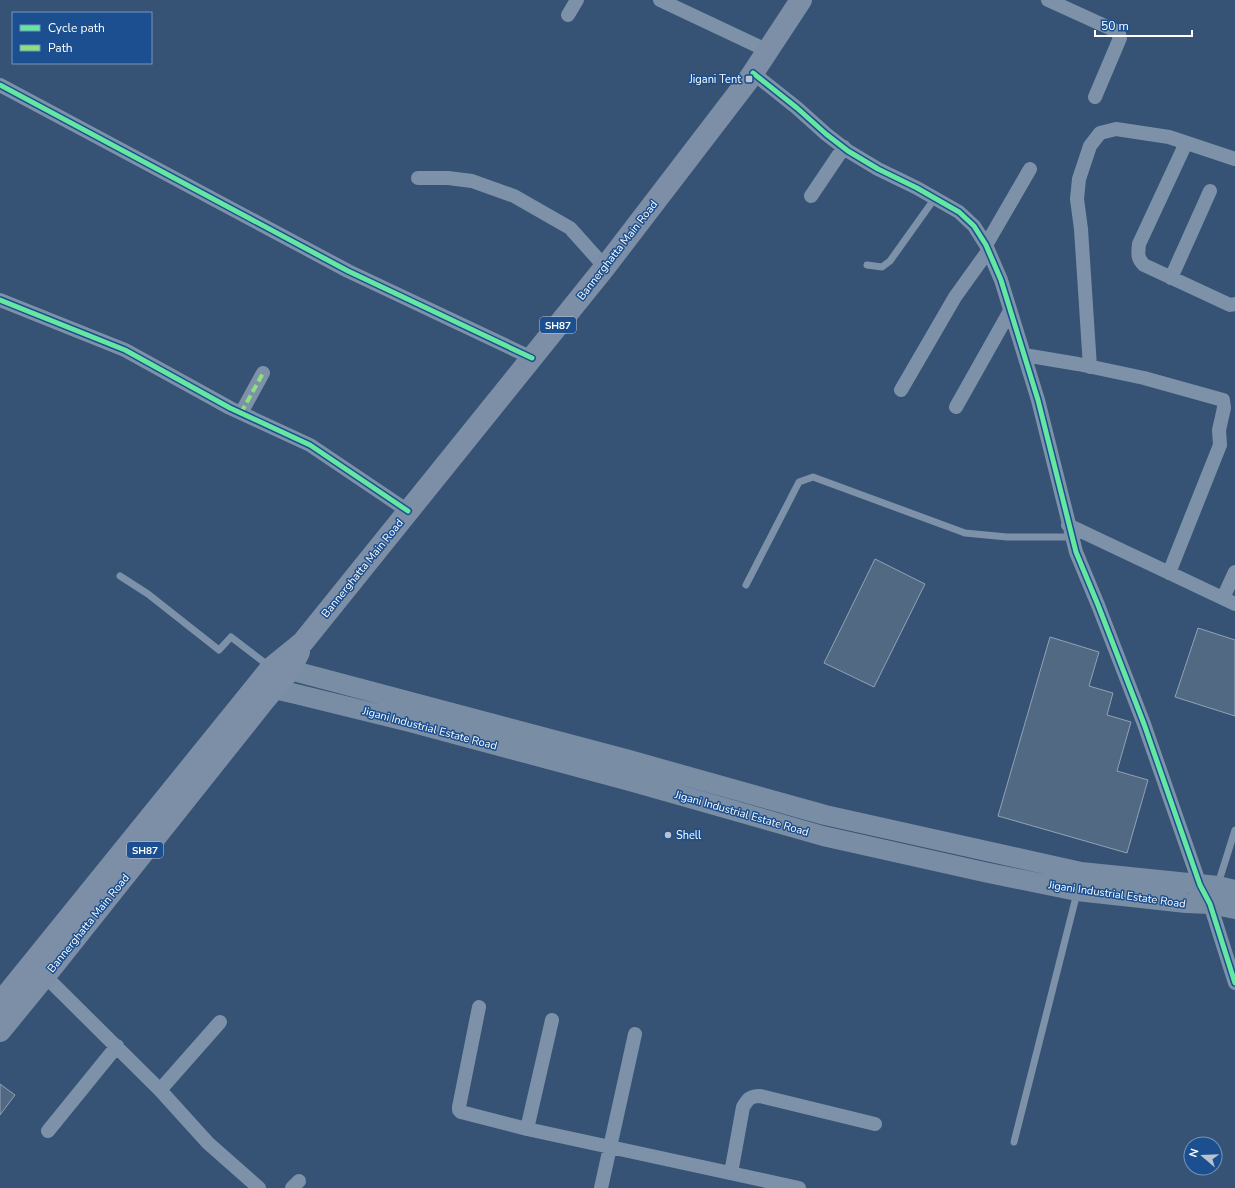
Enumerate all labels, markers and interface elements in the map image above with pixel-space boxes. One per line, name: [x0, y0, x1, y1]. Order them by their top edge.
legend: [12, 12, 152, 64]
scale bar: [1095, 12, 1192, 38]
text: 50 m: [1101, 18, 1129, 34]
text: Cycle path: [48, 20, 105, 36]
text: Path: [48, 40, 73, 56]
place label: Jigani Tent: [688, 72, 741, 87]
marker: Jigani Tent: [744, 74, 754, 84]
street label: Bannerghatta Main Road: [574, 197, 661, 303]
road number: SH87: [540, 317, 576, 333]
street label: Bannerghatta Main Road: [318, 516, 407, 621]
street label: Jigani Industrial Estate Road: [360, 703, 499, 754]
street label: Jigani Industrial Estate Road: [672, 787, 810, 840]
place label: Shell: [676, 828, 702, 843]
marker: Shell: [663, 830, 673, 840]
road number: SH87: [127, 842, 163, 858]
street label: Bannerghatta Main Road: [44, 871, 133, 976]
street label: Jigani Industrial Estate Road: [1046, 877, 1187, 912]
north arrow: [1183, 1136, 1223, 1176]
text: N: [1186, 1147, 1202, 1159]

